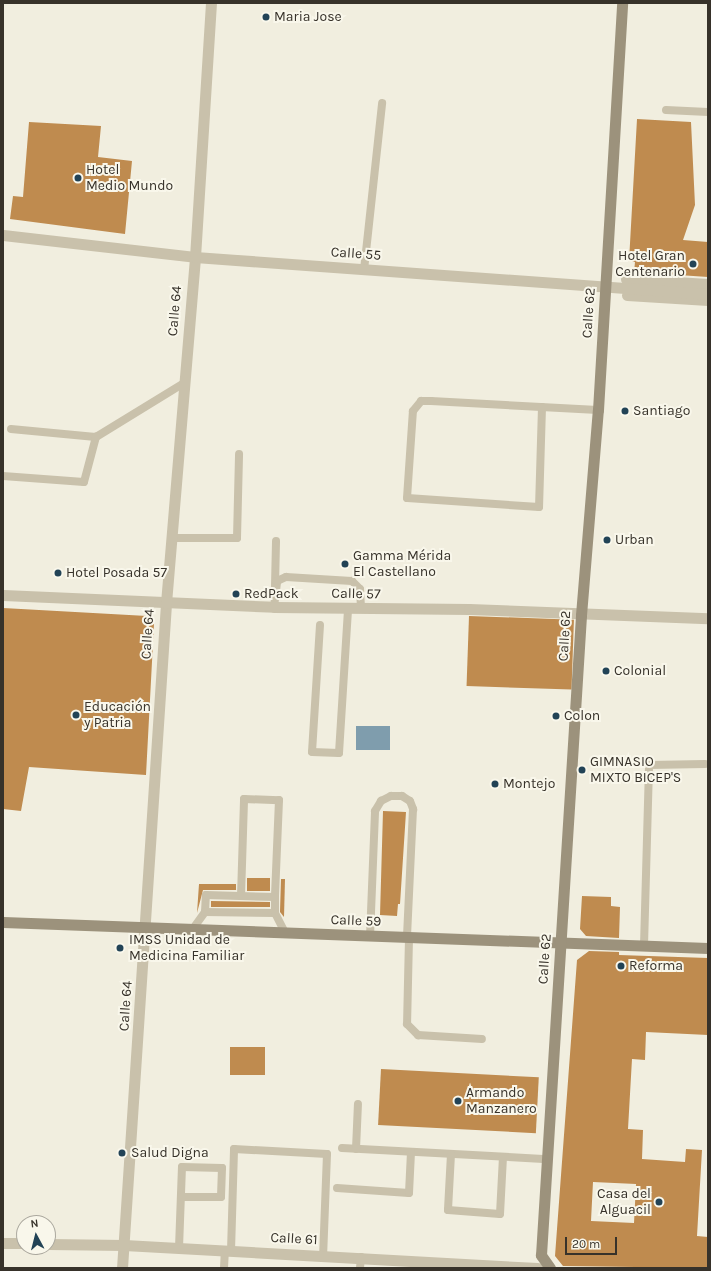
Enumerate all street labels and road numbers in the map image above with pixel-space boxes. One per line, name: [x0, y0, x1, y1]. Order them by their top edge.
street label: Calle 55: [330, 244, 382, 264]
street label: Calle 64: [164, 285, 186, 337]
street label: Calle 62: [579, 287, 599, 339]
street label: Calle 57: [331, 585, 381, 603]
street label: Calle 64: [138, 608, 158, 660]
street label: Calle 62: [555, 610, 575, 662]
street label: Calle 59: [330, 912, 382, 930]
street label: Calle 62: [535, 933, 555, 985]
street label: Calle 64: [116, 980, 136, 1032]
street label: Calle 61: [270, 1229, 318, 1249]

